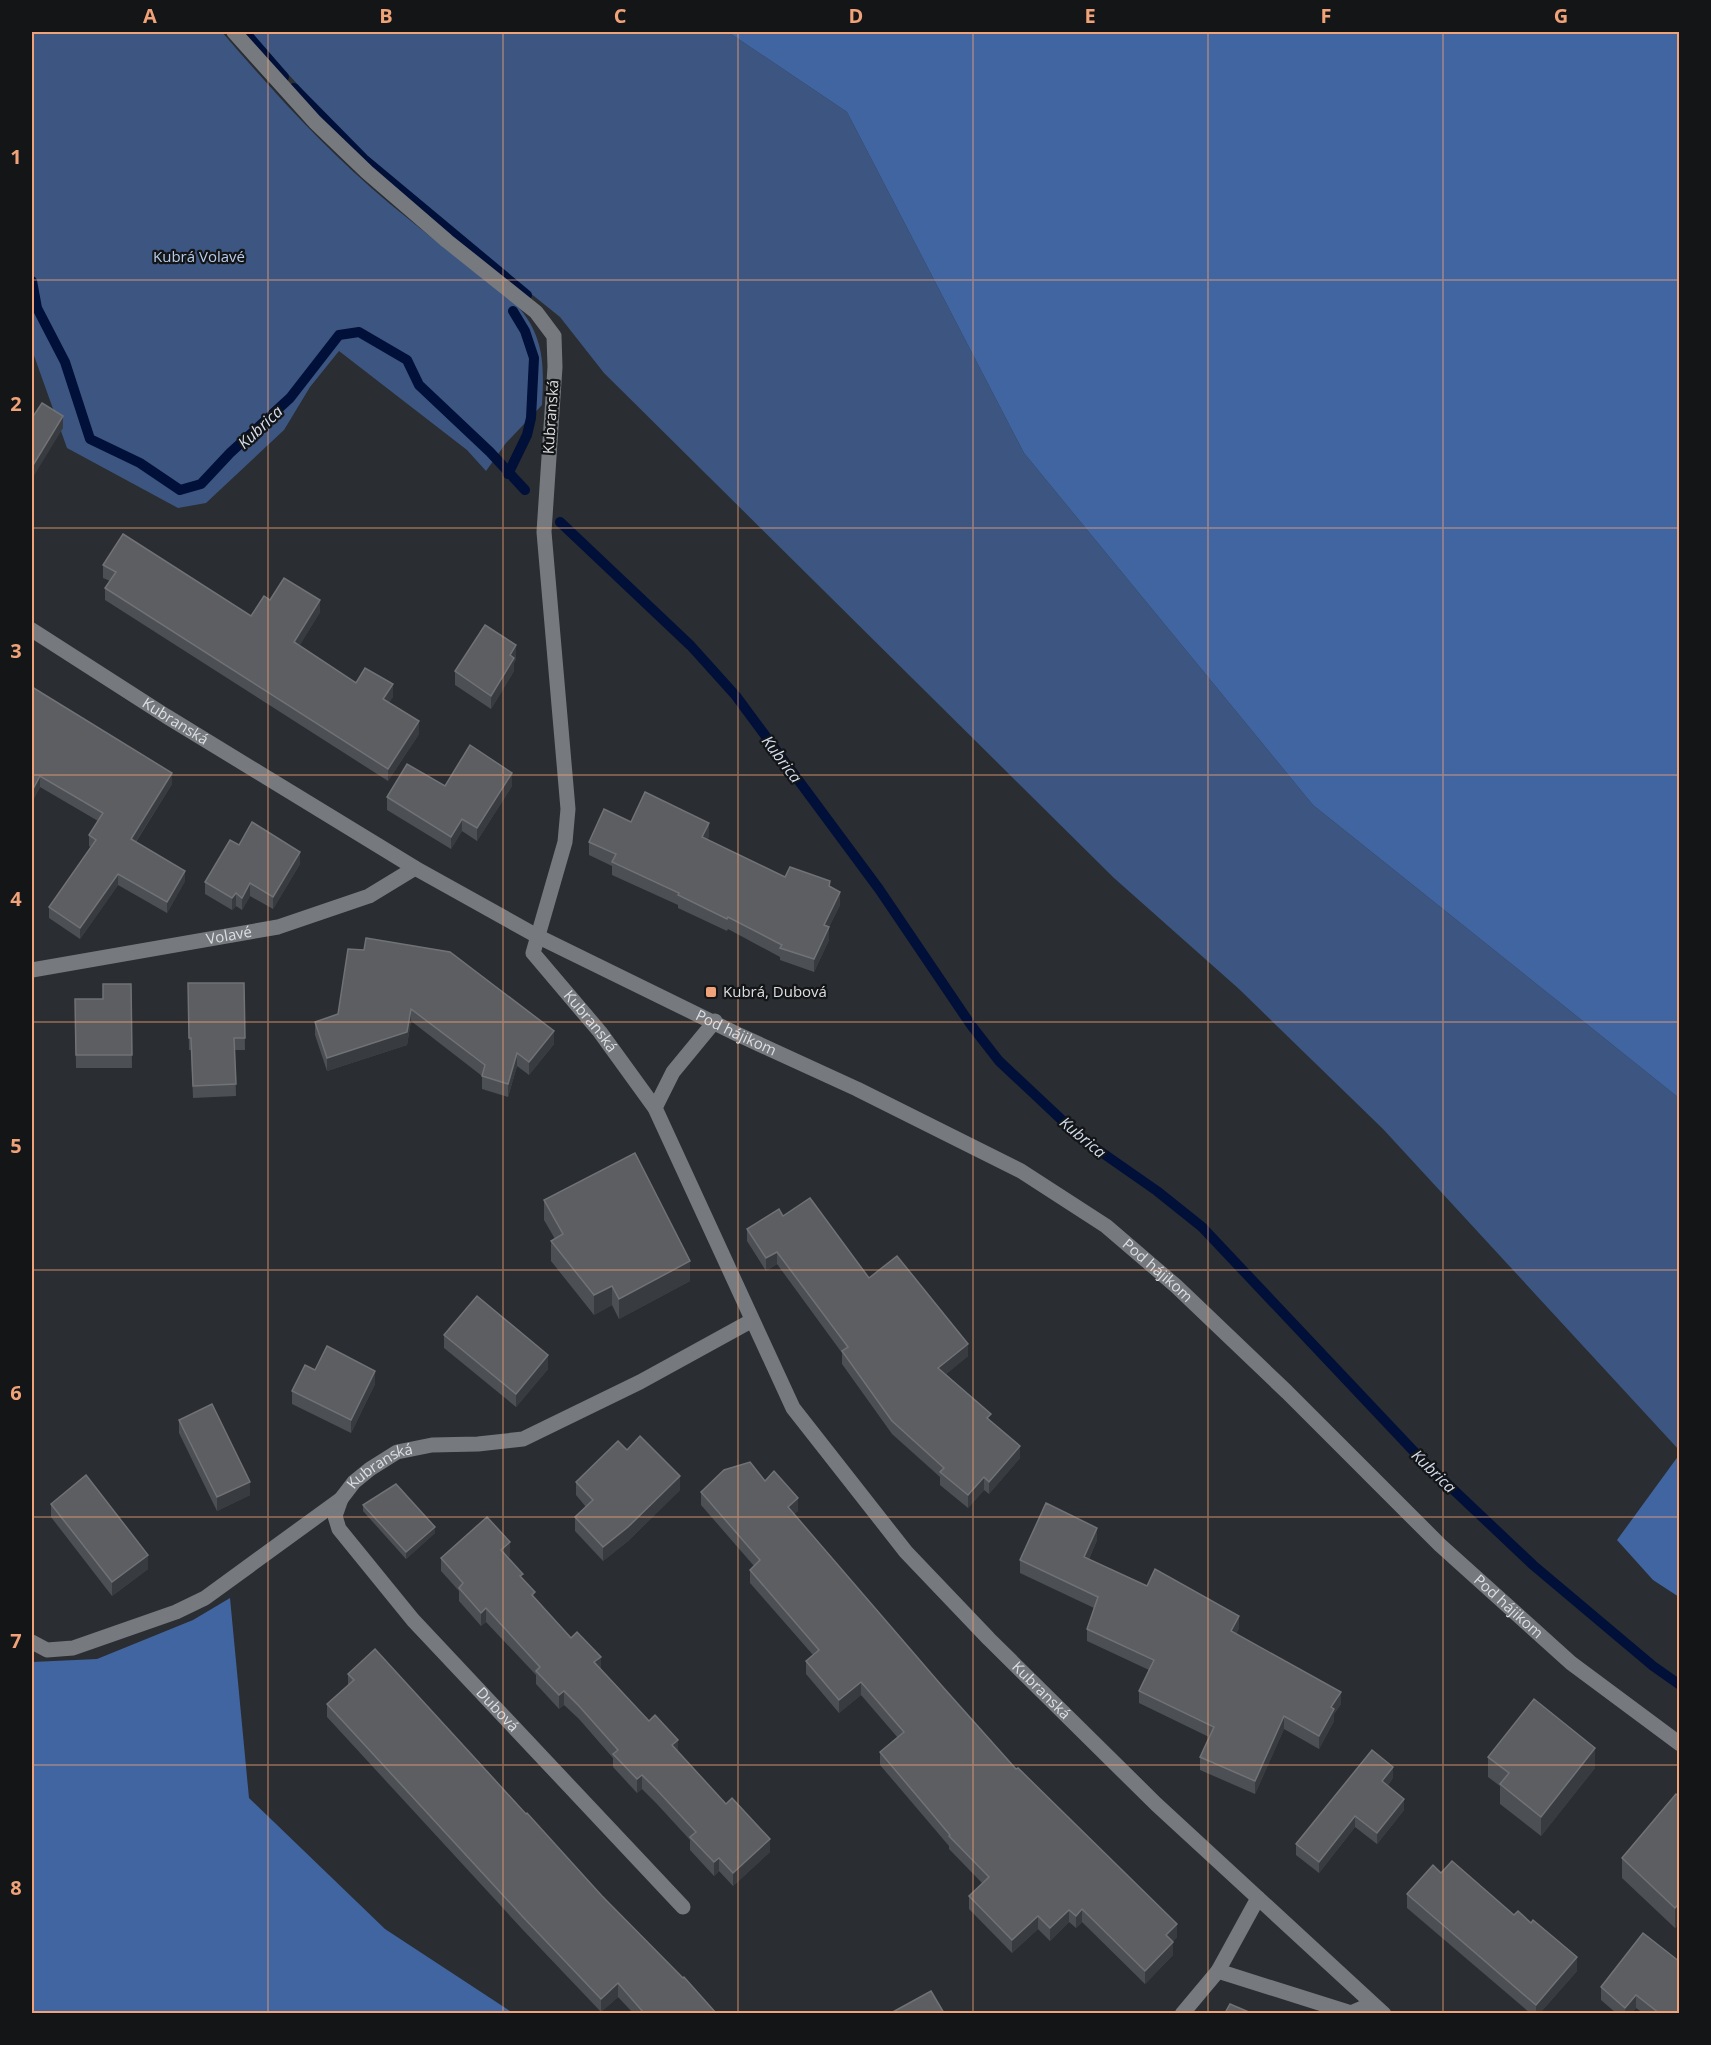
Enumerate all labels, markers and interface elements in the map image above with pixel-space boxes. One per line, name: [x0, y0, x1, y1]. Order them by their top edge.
text: A: [143, 2, 157, 29]
text: B: [379, 2, 393, 29]
text: C: [614, 2, 627, 29]
text: D: [849, 2, 863, 29]
text: E: [1084, 2, 1096, 29]
text: F: [1321, 2, 1331, 29]
text: G: [1554, 2, 1568, 29]
text: 1: [10, 143, 22, 170]
park label: Kubrá Volavé: [153, 246, 245, 266]
street label: Kubranská: [537, 379, 563, 455]
text: 2: [10, 390, 22, 417]
water label: Kubrica: [233, 401, 287, 453]
text: 3: [10, 637, 22, 664]
street label: Kubranská: [139, 692, 213, 749]
water label: Kubrica: [757, 731, 807, 787]
text: 4: [10, 885, 22, 912]
street label: Volavé: [204, 921, 253, 948]
place label: Kubrá, Dubová: [723, 981, 827, 1001]
street label: Kubranská: [560, 985, 622, 1056]
marker: Kubrá, Dubová: [704, 985, 718, 999]
street label: Pod hájikom: [693, 1004, 780, 1060]
water label: Kubrica: [1055, 1111, 1111, 1163]
text: 5: [10, 1132, 22, 1159]
street label: Pod hájikom: [1119, 1234, 1198, 1306]
text: 6: [10, 1379, 22, 1406]
street label: Kubranská: [341, 1438, 414, 1492]
water label: Kubrica: [1407, 1444, 1461, 1498]
street label: Pod hájikom: [1470, 1569, 1548, 1642]
text: 7: [10, 1627, 22, 1654]
street label: Kubranská: [1008, 1656, 1075, 1723]
street label: Dubová: [472, 1682, 524, 1736]
text: 8: [10, 1874, 22, 1901]

